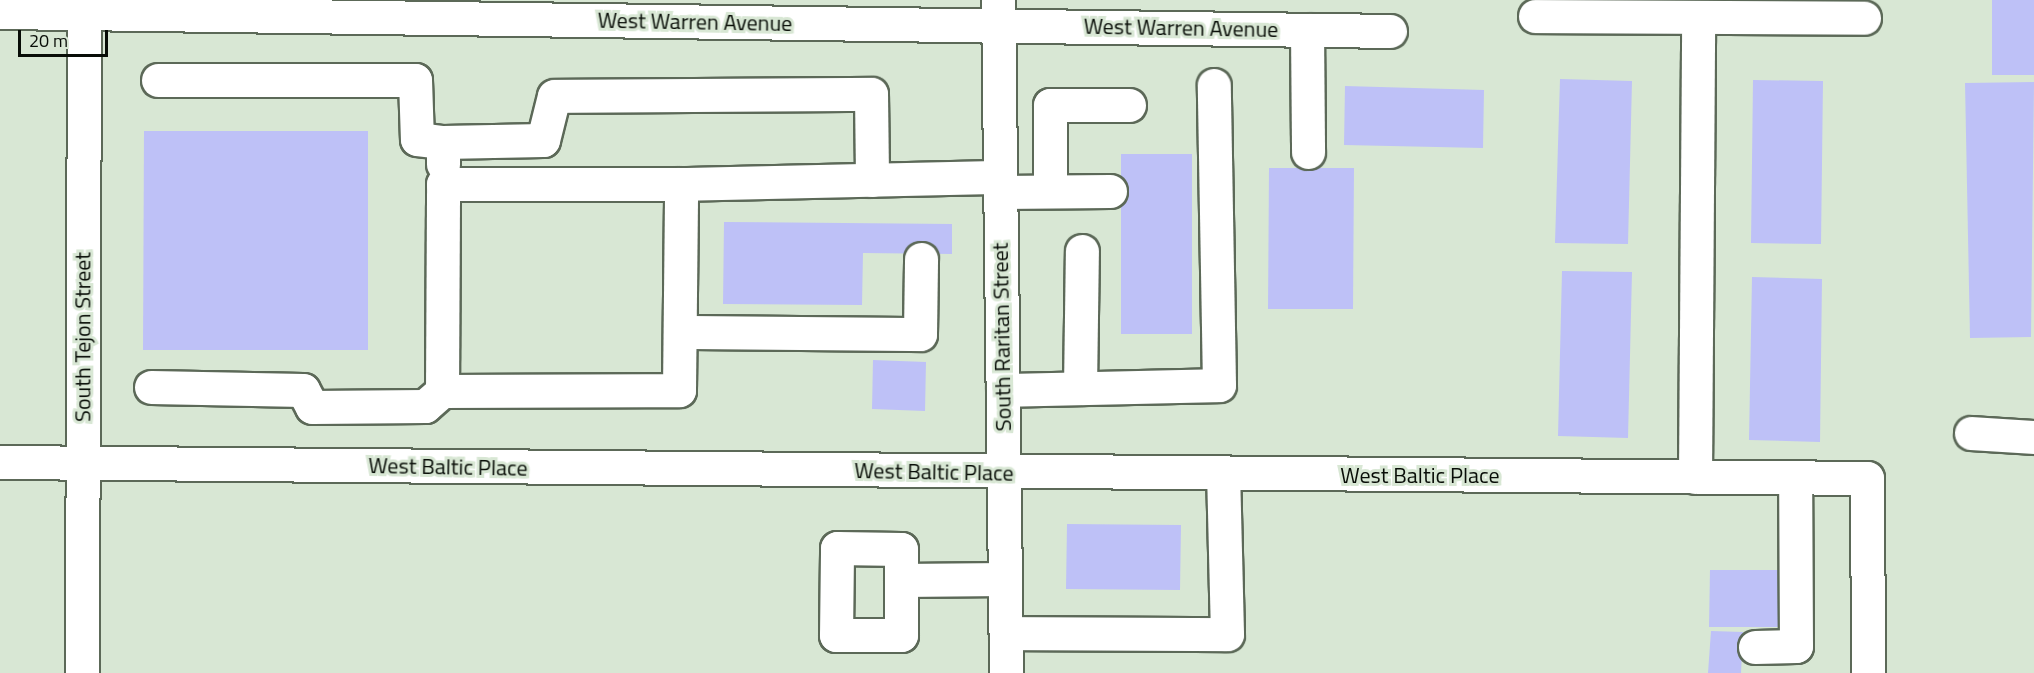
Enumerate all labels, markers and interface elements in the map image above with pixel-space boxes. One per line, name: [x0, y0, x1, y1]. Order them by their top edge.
street label: West Warren Avenue: [597, 7, 793, 37]
street label: West Warren Avenue: [1083, 13, 1279, 43]
scale bar: [21, 18, 111, 56]
text: 20 m: [29, 27, 68, 54]
street label: South Raritan Street: [987, 242, 1017, 432]
street label: South Tejon Street: [70, 252, 96, 422]
street label: West Baltic Place: [368, 452, 528, 482]
street label: West Baltic Place: [854, 457, 1014, 487]
street label: West Baltic Place: [1340, 463, 1500, 489]

